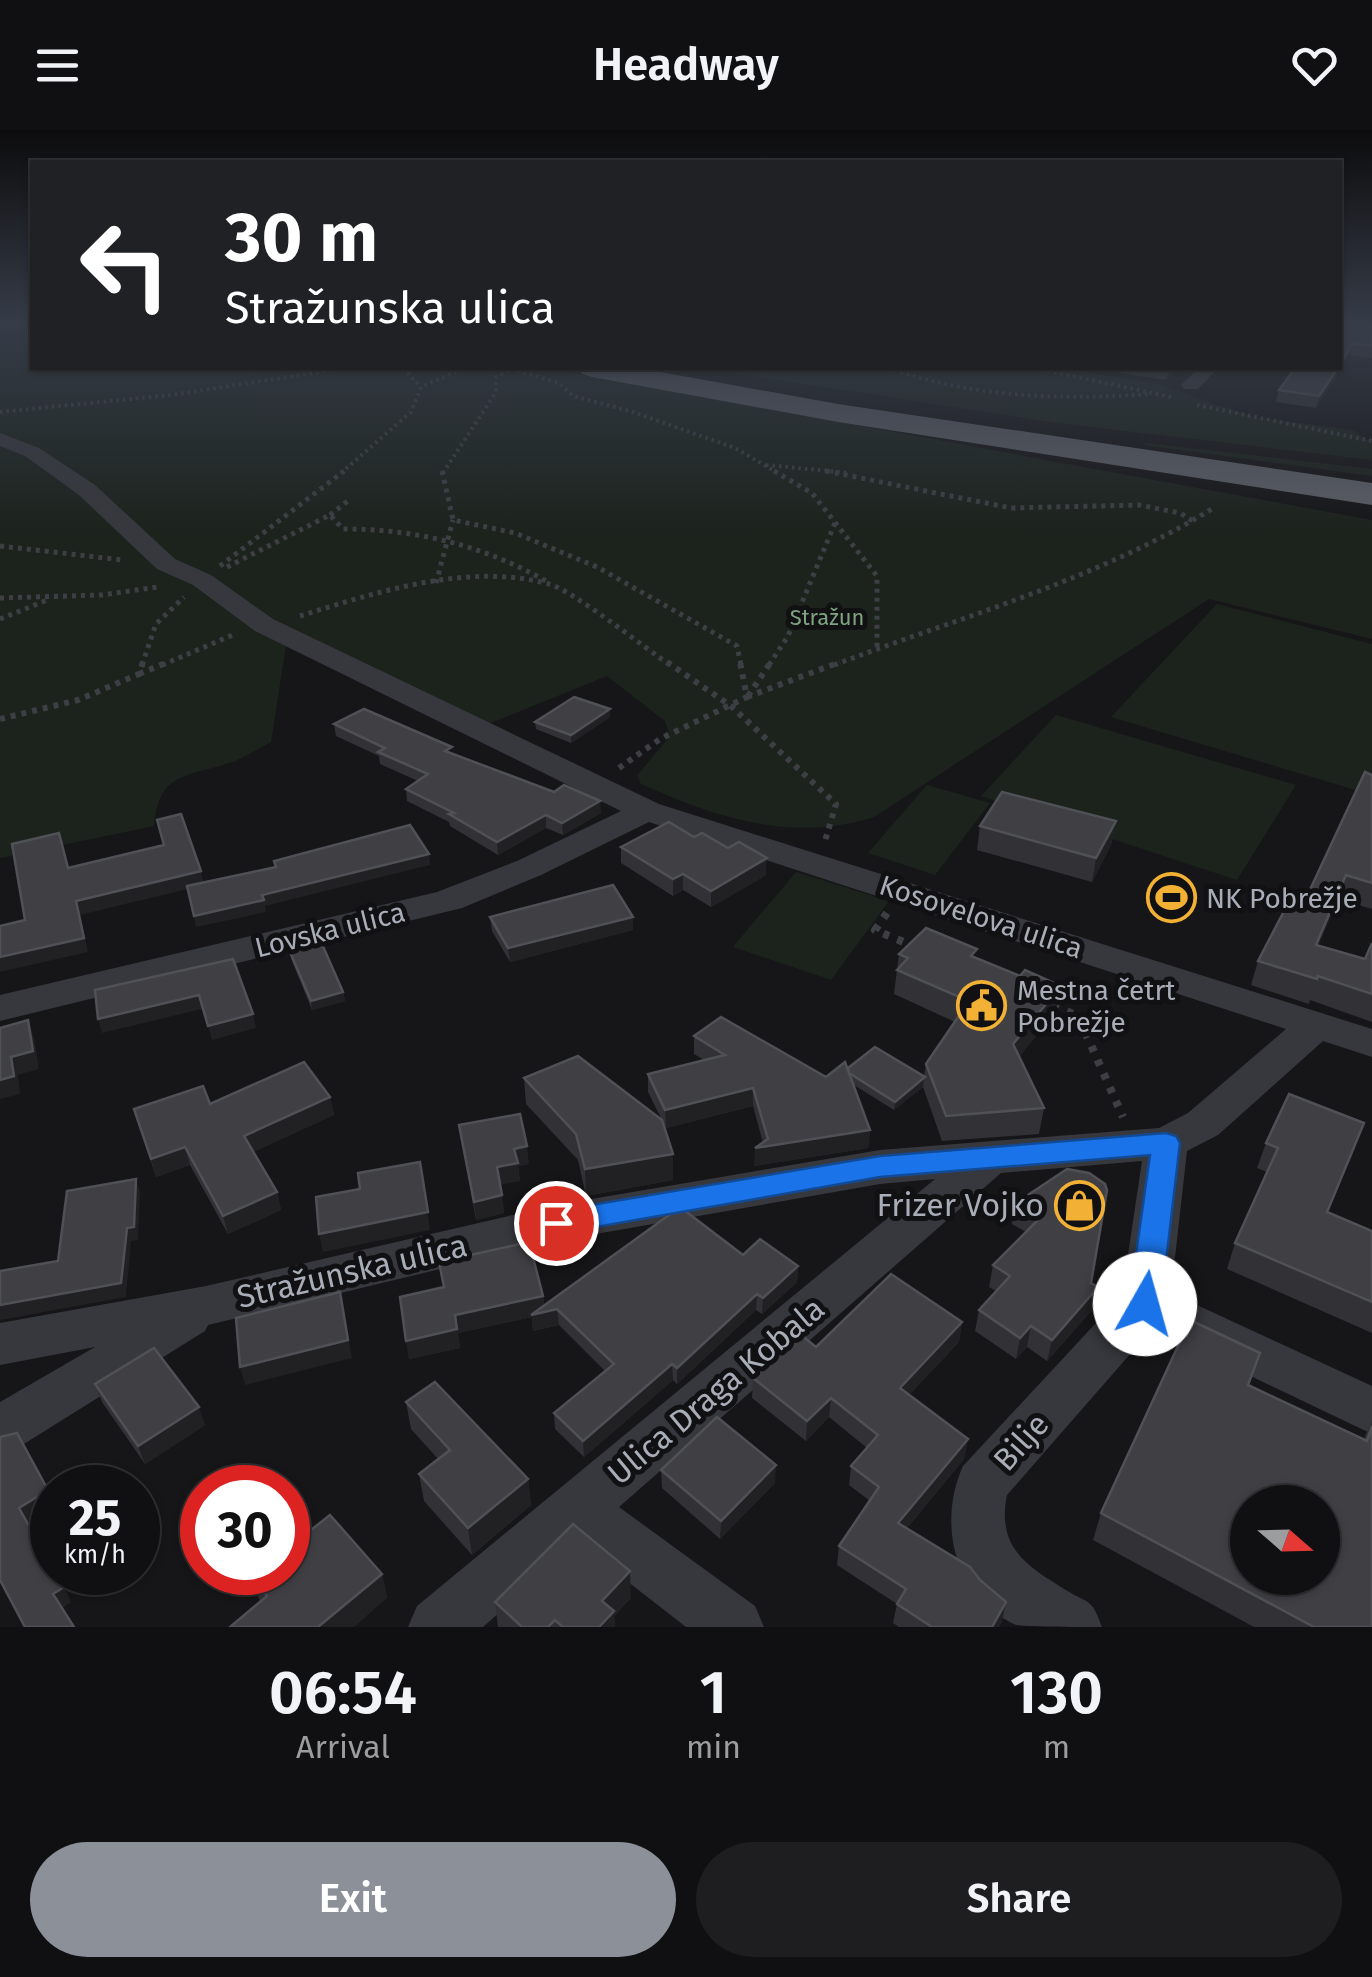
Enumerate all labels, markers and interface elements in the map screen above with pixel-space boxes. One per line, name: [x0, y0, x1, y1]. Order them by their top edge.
icon: menu: [30, 38, 85, 93]
text: Headway: [593, 38, 779, 92]
icon: heart: [1287, 38, 1342, 93]
text: 30 m: [225, 196, 378, 280]
icon: left: [60, 200, 190, 330]
text: Stražunska ulica: [225, 281, 555, 335]
park label: Stražun: [790, 604, 864, 631]
street label: Kosovelova ulica: [875, 869, 1087, 965]
sports icon: NK Pobrežje: [1145, 872, 1197, 924]
place label: NK Pobrežje: [1206, 882, 1358, 915]
street label: Lovska ulica: [252, 895, 408, 965]
place label: Mestna četrt Pobrežje: [1017, 974, 1176, 1039]
public building icon: Mestna četrt Pobrežje: [956, 980, 1008, 1032]
shop icon: Frizer Vojko: [1053, 1179, 1105, 1231]
pin: [514, 1181, 599, 1266]
place label: Frizer Vojko: [877, 1186, 1044, 1224]
icon: arrive: [529, 1196, 584, 1251]
street label: Stražunska ulica: [233, 1226, 471, 1316]
position arrow: [1093, 1252, 1197, 1356]
street label: Ulica Draga Kobala: [600, 1289, 832, 1493]
street label: Bilje: [985, 1405, 1057, 1479]
speed limit sign: 30: [180, 1465, 310, 1595]
north arrow: [1230, 1485, 1340, 1595]
map controls: [1230, 1485, 1340, 1595]
text: 25: [69, 1488, 121, 1548]
text: km/h: [64, 1540, 126, 1570]
text: 06:54: [269, 1657, 417, 1729]
text: 1: [700, 1657, 727, 1729]
text: 130: [1010, 1657, 1103, 1729]
text: Arrival: [296, 1728, 390, 1766]
text: min: [686, 1728, 741, 1766]
text: m: [1043, 1728, 1070, 1766]
button: Exit: [30, 1842, 676, 1957]
button: Share: [696, 1842, 1342, 1957]

